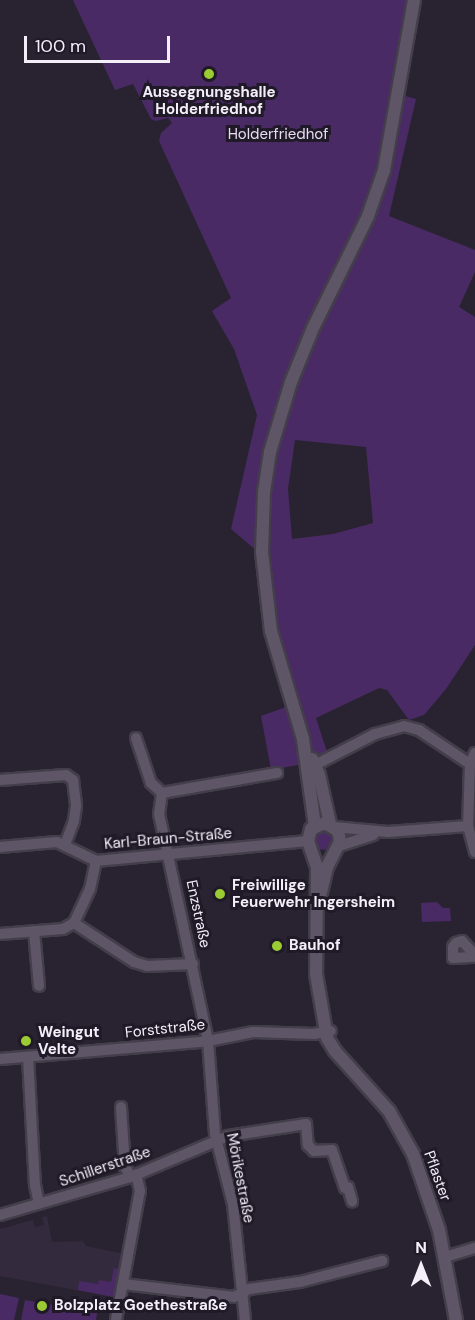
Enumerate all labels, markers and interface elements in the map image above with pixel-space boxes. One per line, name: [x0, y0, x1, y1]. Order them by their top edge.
scale bar: [27, 24, 172, 62]
text: 100 m: [35, 34, 86, 58]
marker: Aussegnungshalle Holderfriedhof: [202, 67, 216, 81]
place label: Aussegnungshalle Holderfriedhof: [142, 83, 276, 118]
park label: Holderfriedhof: [228, 126, 328, 144]
street label: Karl-Braun-Straße: [103, 824, 233, 854]
place label: Freiwillige Feuerwehr Ingersheim: [232, 876, 395, 911]
street label: Enzstraße: [182, 878, 214, 950]
marker: Freiwillige Feuerwehr Ingersheim: [213, 887, 227, 901]
place label: Bauhof: [289, 937, 341, 955]
marker: Bauhof: [270, 939, 284, 953]
street label: Forststraße: [124, 1016, 206, 1042]
place label: Weingut Velte: [38, 1023, 100, 1058]
marker: Weingut Velte: [19, 1034, 33, 1048]
street label: Mörikestraße: [222, 1132, 258, 1224]
street label: Schillerstraße: [57, 1143, 153, 1191]
street label: Pflaster: [420, 1148, 454, 1204]
north arrow: [391, 1236, 451, 1296]
text: N: [415, 1237, 427, 1258]
place label: Bolzplatz Goethestraße: [54, 1297, 227, 1315]
marker: Bolzplatz Goethestraße: [35, 1299, 49, 1313]

